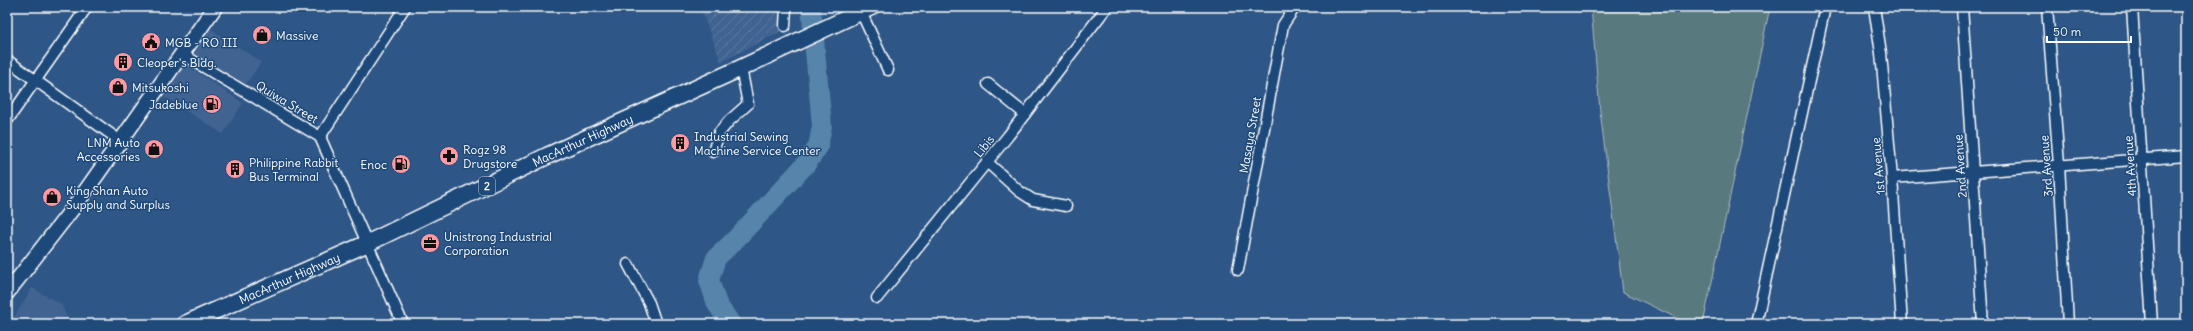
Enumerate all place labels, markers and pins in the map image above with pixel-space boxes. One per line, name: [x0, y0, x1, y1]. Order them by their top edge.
shop icon: Massive: [251, 24, 273, 46]
place label: Massive: [276, 28, 318, 43]
public building icon: MGB - RO III: [140, 31, 162, 53]
place label: MGB - RO III: [165, 35, 238, 50]
building icon: Cleoper's Bldg.: [112, 51, 134, 73]
place label: Cleoper's Bldg.: [137, 55, 216, 70]
shop icon: Mitsukoshi: [107, 76, 129, 98]
place label: Mitsukoshi: [132, 80, 189, 95]
fuel station icon: Jadeblue: [201, 93, 223, 115]
place label: Jadeblue: [149, 97, 198, 112]
place label: Industrial Sewing Machine Service Center: [694, 129, 820, 158]
building icon: Industrial Sewing Machine Service Center: [669, 132, 691, 154]
place label: LNM Auto Accessories: [77, 135, 140, 164]
shop icon: LNM Auto Accessories: [143, 138, 165, 160]
place label: Rogz 98 Drugstore: [463, 142, 517, 171]
pharmacy icon: Rogz 98 Drugstore: [438, 145, 460, 167]
fuel station icon: Enoc: [390, 153, 412, 175]
place label: Philippine Rabbit Bus Terminal: [249, 155, 338, 184]
place label: Enoc: [360, 157, 387, 172]
building icon: Philippine Rabbit Bus Terminal: [224, 158, 246, 180]
place label: King Shan Auto Supply and Surplus: [66, 183, 170, 212]
shop icon: King Shan Auto Supply and Surplus: [41, 186, 63, 208]
place label: Unistrong Industrial Corporation: [444, 229, 552, 258]
office icon: Unistrong Industrial Corporation: [419, 232, 441, 254]

